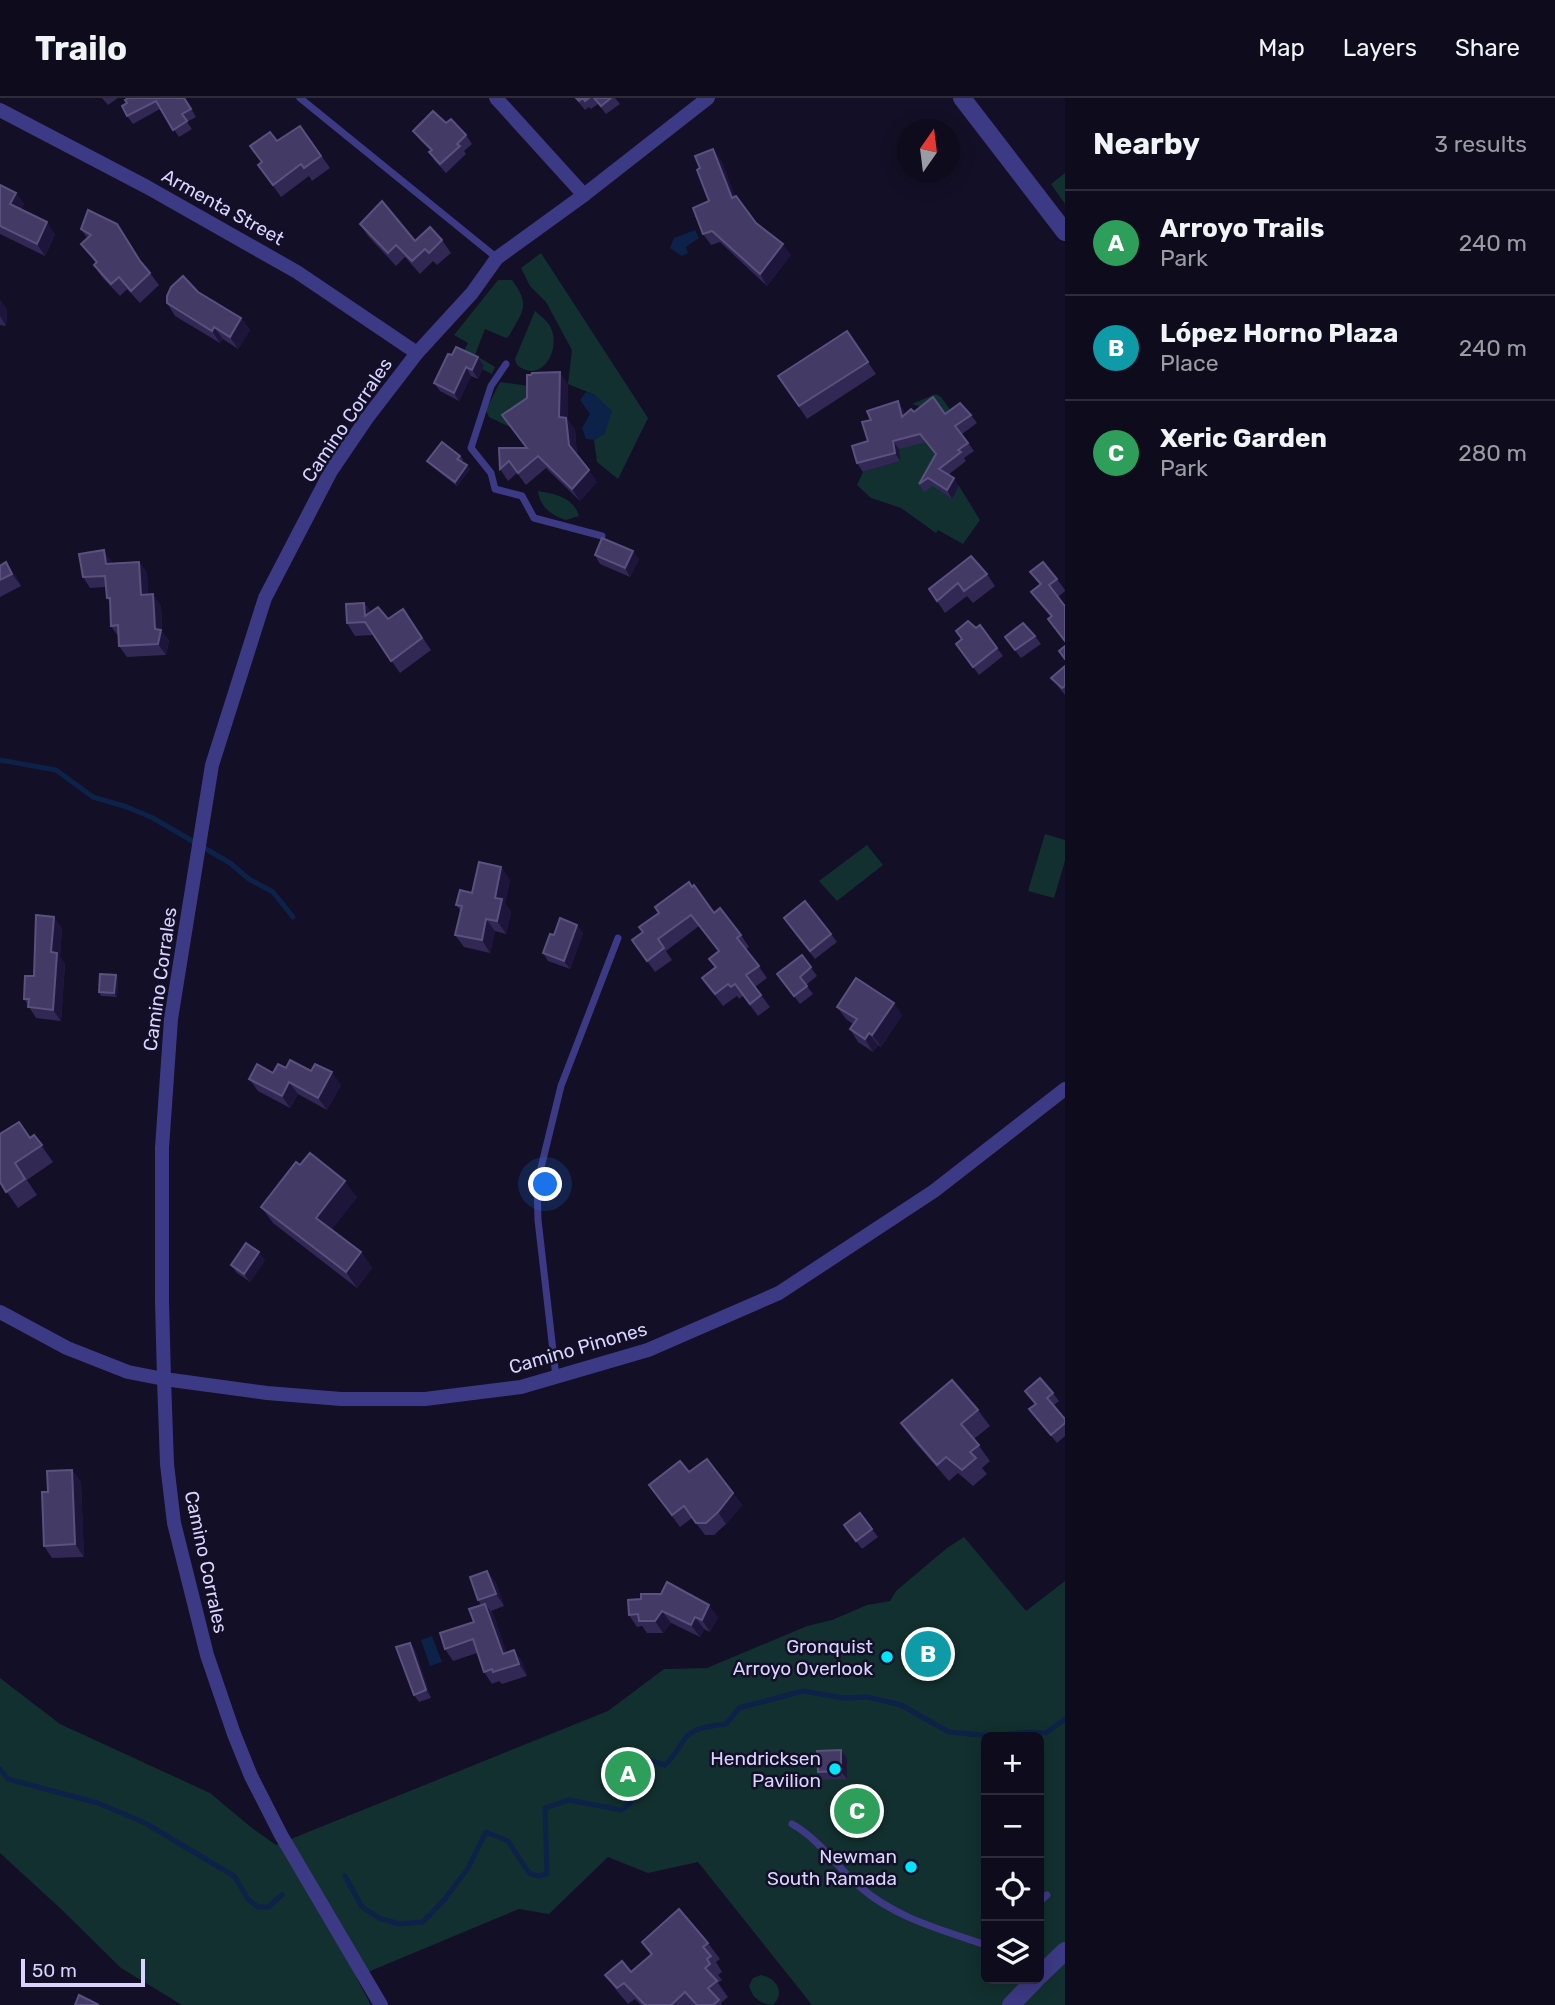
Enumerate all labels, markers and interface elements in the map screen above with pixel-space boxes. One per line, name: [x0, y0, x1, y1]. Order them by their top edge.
text: Trailo: [35, 29, 127, 68]
text: Map: [1258, 34, 1305, 62]
text: Layers: [1343, 34, 1417, 62]
text: Share: [1455, 34, 1520, 62]
north arrow: [897, 119, 960, 182]
text: Nearby: [1093, 126, 1200, 162]
text: 3 results: [1434, 130, 1527, 158]
street label: Armenta Street: [158, 164, 289, 250]
text: Arroyo Trails: [1160, 213, 1324, 244]
text: A: [1108, 229, 1124, 257]
text: 240 m: [1459, 229, 1527, 257]
text: Park: [1160, 244, 1208, 272]
text: López Horno Plaza: [1160, 318, 1398, 349]
text: B: [1108, 334, 1124, 362]
text: 240 m: [1459, 334, 1527, 362]
text: Place: [1160, 349, 1219, 377]
street label: Camino Corrales: [297, 353, 397, 487]
text: Xeric Garden: [1160, 423, 1327, 454]
text: C: [1108, 439, 1124, 467]
text: 280 m: [1458, 439, 1527, 467]
text: Park: [1160, 454, 1208, 482]
street label: Camino Corrales: [139, 906, 181, 1052]
your location: [528, 1167, 562, 1201]
street label: Camino Pinones: [506, 1317, 650, 1379]
street label: Camino Corrales: [180, 1489, 232, 1635]
pin: B: [905, 1628, 951, 1680]
place label: Gronquist Arroyo Overlook: [733, 1635, 874, 1680]
marker: Gronquist Arroyo Overlook: [879, 1649, 895, 1665]
map controls: [981, 1732, 1044, 1984]
button: +: [981, 1732, 1044, 1795]
place label: Hendricksen Pavilion: [710, 1747, 821, 1792]
pin: A: [605, 1748, 651, 1800]
marker: Hendricksen Pavilion: [827, 1761, 843, 1777]
pin: C: [834, 1785, 880, 1837]
button: −: [981, 1795, 1044, 1858]
place label: Newman South Ramada: [767, 1845, 897, 1890]
button: locate: [981, 1858, 1044, 1921]
marker: Newman South Ramada: [903, 1859, 919, 1875]
button: layers: [981, 1921, 1044, 1984]
scale bar: [21, 1956, 145, 1988]
text: 50 m: [32, 1959, 77, 1982]

